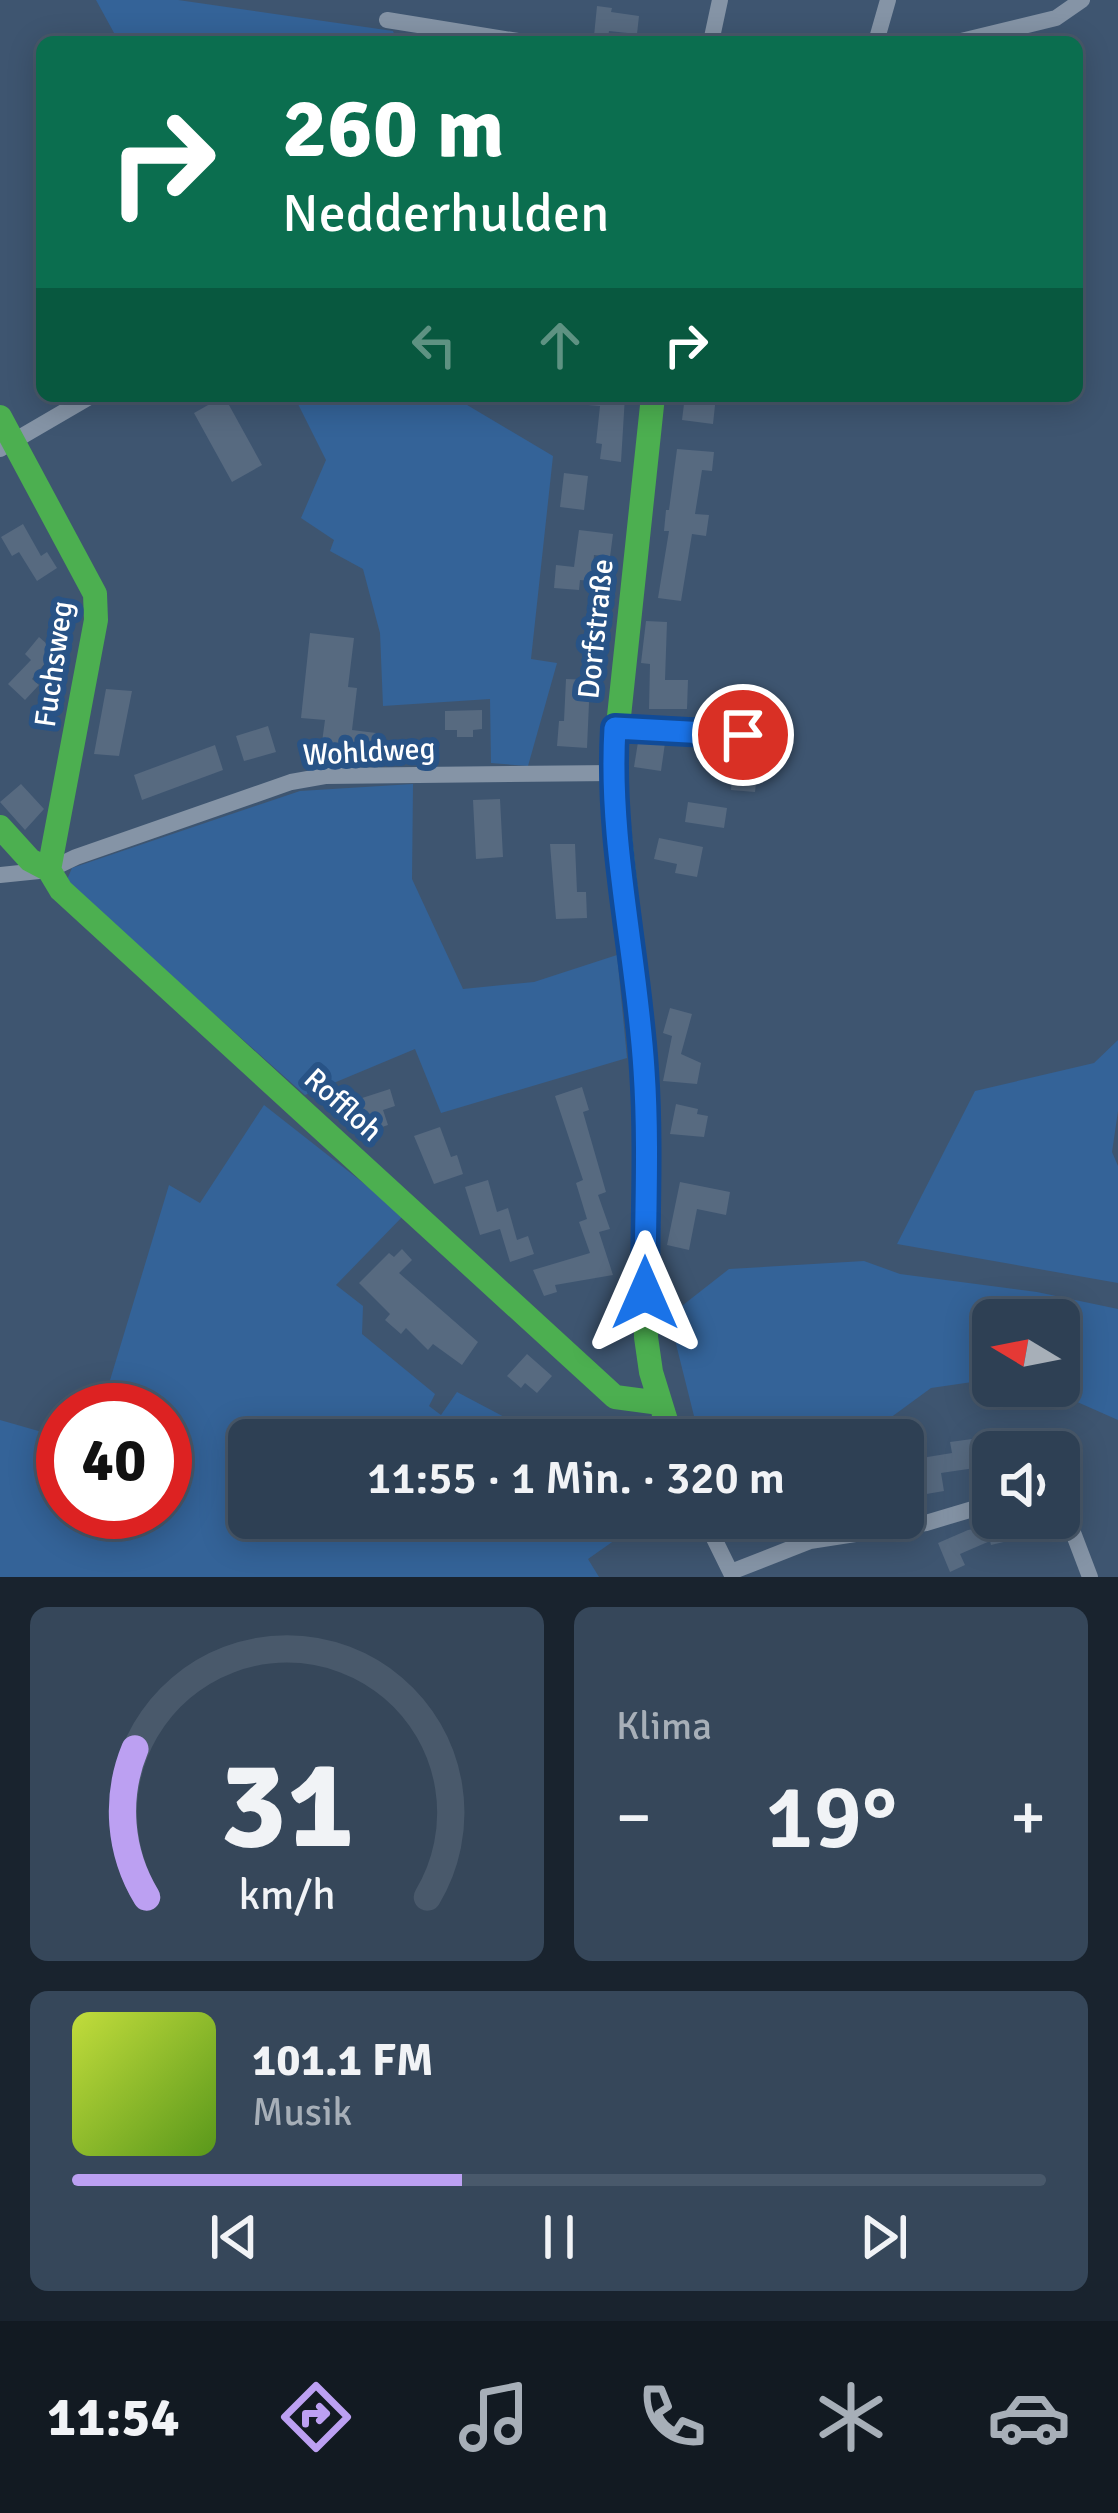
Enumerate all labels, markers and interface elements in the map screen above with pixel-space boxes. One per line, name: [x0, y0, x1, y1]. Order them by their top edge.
text: 260 m: [282, 77, 504, 181]
icon: right: [84, 84, 240, 240]
text: Nedderhulden: [282, 180, 609, 247]
icon: left: [401, 312, 467, 378]
icon: ahead: [527, 312, 593, 378]
icon: right: [653, 312, 719, 378]
street label: Dorfstraße: [570, 557, 622, 701]
street label: Fuchsweg: [27, 599, 81, 729]
pin: [692, 684, 794, 786]
icon: arrive: [710, 702, 776, 768]
street label: Wohldweg: [302, 730, 436, 774]
street label: Roffloh: [296, 1060, 390, 1150]
position arrow: [582, 1230, 708, 1356]
north arrow: [972, 1299, 1080, 1407]
map controls: [972, 1299, 1080, 1539]
speed limit sign: 40: [36, 1383, 192, 1539]
button: sound: [972, 1431, 1080, 1539]
text: 11:55 · 1 Min. · 320 m: [367, 1451, 785, 1506]
text: Klima: [616, 1702, 712, 1750]
text: 31: [220, 1729, 354, 1882]
text: 19°: [765, 1762, 897, 1873]
text: −: [616, 1777, 652, 1858]
text: +: [1010, 1777, 1046, 1858]
text: km/h: [238, 1869, 336, 1922]
text: 101.1 FM: [252, 2033, 434, 2088]
text: Musik: [252, 2088, 352, 2136]
icon: previous: [201, 2204, 267, 2270]
icon: pause: [526, 2204, 592, 2270]
icon: next: [851, 2204, 917, 2270]
icon: directions: [274, 2375, 358, 2459]
icon: music: [452, 2375, 536, 2459]
icon: phone: [630, 2375, 714, 2459]
icon: climate: [809, 2375, 893, 2459]
icon: car: [987, 2375, 1071, 2459]
text: 11:54: [47, 2384, 180, 2451]

